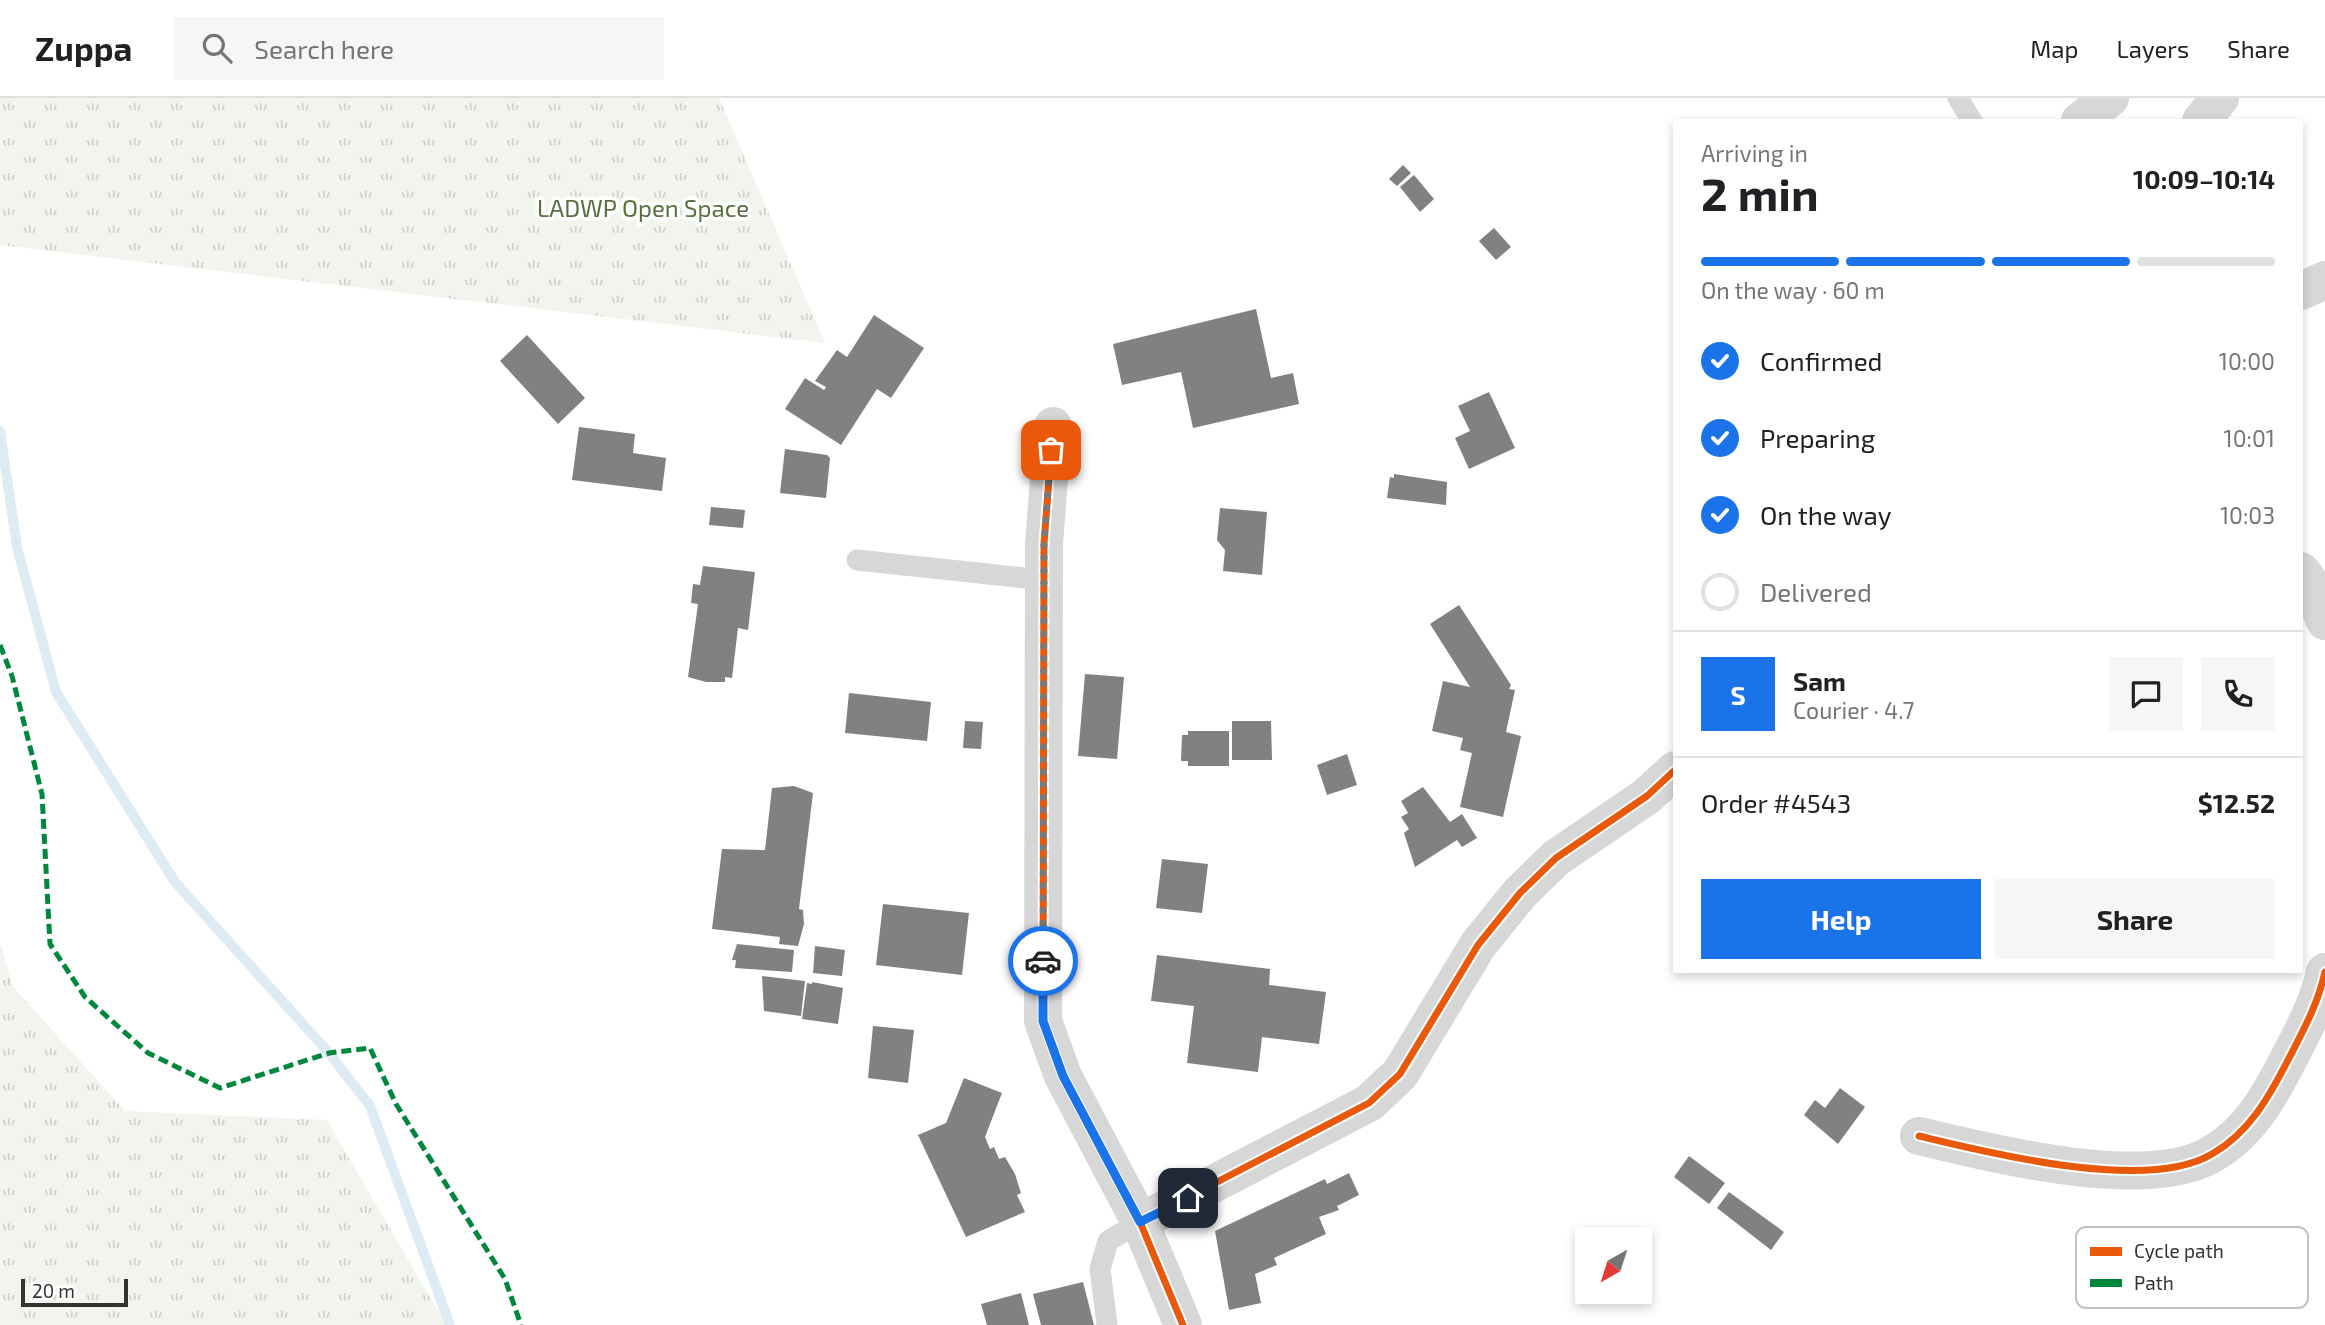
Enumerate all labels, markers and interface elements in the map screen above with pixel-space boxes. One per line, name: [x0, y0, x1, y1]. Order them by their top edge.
search box: [174, 17, 664, 80]
text: Zuppa: [35, 28, 132, 68]
icon: search: [198, 29, 236, 67]
text: Search here: [254, 33, 394, 64]
text: Map: [2030, 34, 2078, 63]
text: Layers: [2116, 34, 2189, 63]
text: Share: [2227, 34, 2290, 63]
text: Arriving in: [1701, 139, 1808, 167]
text: 10:09–10:14: [2133, 163, 2275, 194]
text: 2 min: [1701, 165, 1819, 220]
park label: LADWP Open Space: [537, 193, 749, 222]
text: On the way · 60 m: [1701, 276, 1885, 304]
icon: check: [1701, 342, 1739, 380]
text: Confirmed: [1760, 345, 1883, 376]
text: 10:00: [2219, 347, 2275, 375]
icon: check: [1701, 419, 1739, 457]
pin: [1021, 420, 1081, 480]
text: Preparing: [1760, 422, 1875, 453]
text: 10:01: [2224, 424, 2275, 452]
icon: bag: [1032, 431, 1070, 469]
icon: check: [1701, 496, 1739, 534]
text: On the way: [1760, 499, 1891, 530]
text: 10:03: [2220, 501, 2275, 529]
text: Delivered: [1760, 576, 1872, 607]
button: chat: [2109, 657, 2183, 731]
button: phone: [2201, 657, 2275, 731]
text: Sam: [1793, 665, 1846, 696]
text: S: [1730, 679, 1746, 710]
text: Courier · 4.7: [1793, 696, 1914, 724]
text: Order #4543: [1701, 787, 1851, 818]
text: $12.52: [2198, 787, 2275, 818]
button: Help: [1701, 879, 1981, 959]
button: Share: [1995, 879, 2275, 959]
courier: [1008, 926, 1078, 996]
icon: car: [1024, 942, 1062, 980]
pin: [1158, 1168, 1218, 1228]
icon: home: [1169, 1179, 1207, 1217]
north arrow: [1575, 1227, 1652, 1304]
map controls: [1575, 1227, 1652, 1304]
legend: [2076, 1227, 2308, 1308]
text: Cycle path: [2134, 1239, 2224, 1262]
text: Path: [2134, 1271, 2174, 1294]
scale bar: [21, 1276, 128, 1308]
text: 20 m: [32, 1279, 75, 1302]

